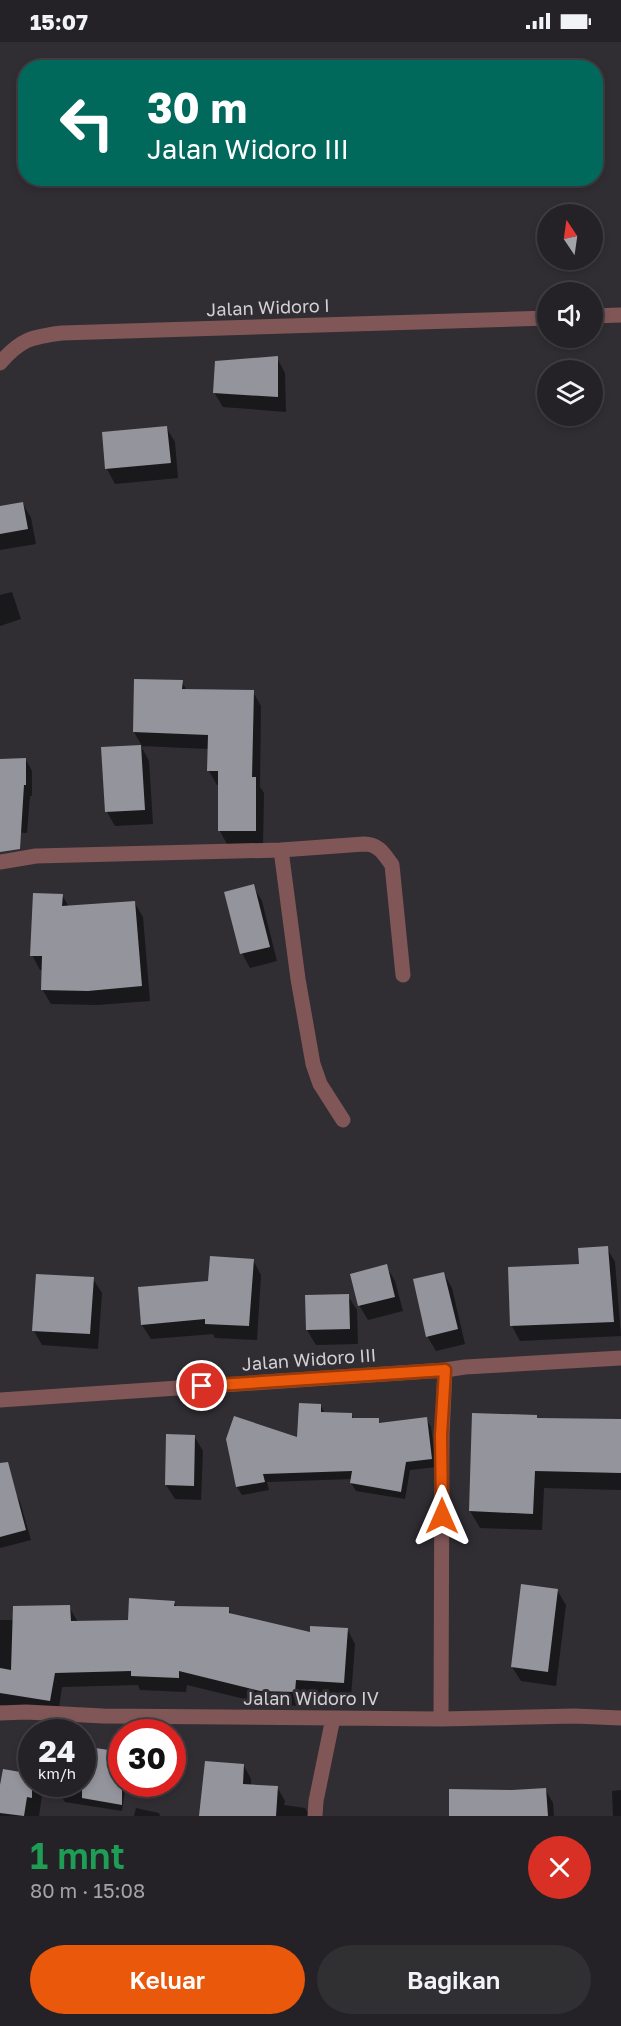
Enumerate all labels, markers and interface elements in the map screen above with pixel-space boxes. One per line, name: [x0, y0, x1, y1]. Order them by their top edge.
text: 15:07: [30, 8, 88, 35]
text: 30 m: [147, 82, 247, 132]
icon: left: [48, 84, 126, 162]
text: Jalan Widoro III: [147, 133, 349, 165]
north arrow: [537, 204, 603, 270]
map controls: [537, 204, 603, 426]
button: sound: [537, 282, 603, 348]
street label: Jalan Widoro I: [206, 294, 330, 320]
button: layers: [537, 360, 603, 426]
street label: Jalan Widoro III: [241, 1343, 377, 1375]
pin: [176, 1360, 227, 1411]
icon: arrive: [185, 1369, 218, 1402]
position arrow: [410, 1484, 474, 1548]
street label: Jalan Widoro IV: [243, 1687, 379, 1709]
speed limit sign: 30: [108, 1719, 186, 1797]
text: 24: [38, 1733, 76, 1769]
text: km/h: [38, 1764, 76, 1782]
text: 1 mnt: [30, 1834, 125, 1877]
button: close: [528, 1836, 591, 1899]
text: 80 m · 15:08: [30, 1878, 145, 1902]
button: Keluar: [30, 1945, 305, 2014]
button: Bagikan: [317, 1945, 591, 2014]

